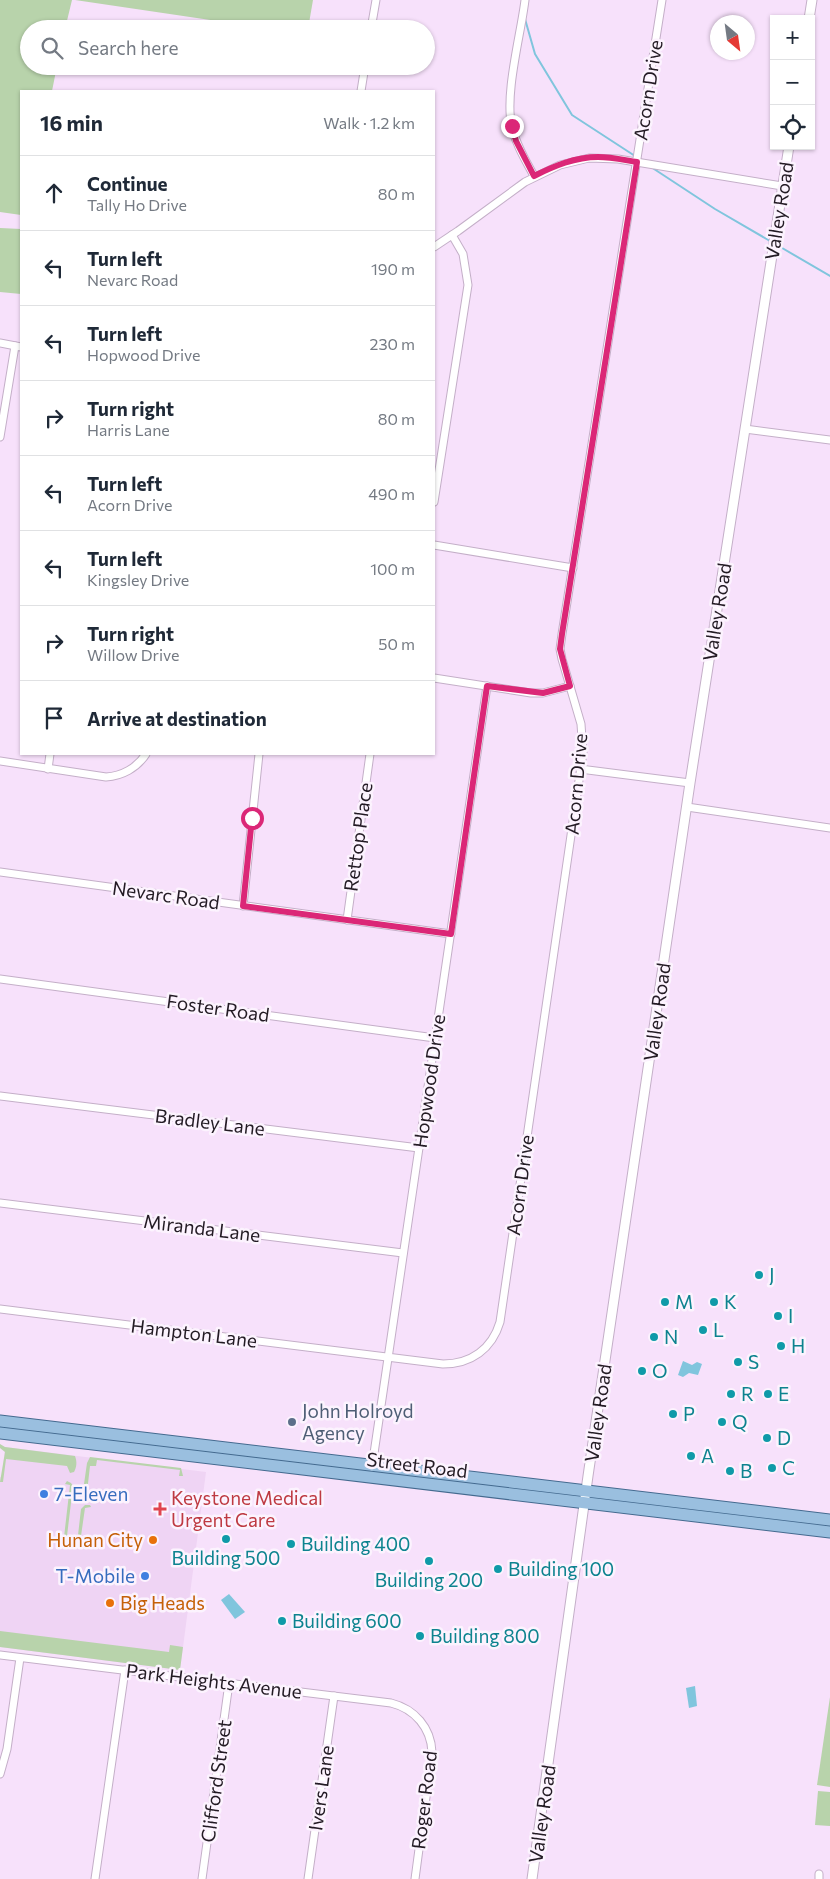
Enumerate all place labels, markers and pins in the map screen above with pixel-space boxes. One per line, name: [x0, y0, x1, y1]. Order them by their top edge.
place label: J: [769, 1263, 775, 1286]
marker: J: [753, 1269, 765, 1281]
place label: M: [675, 1290, 693, 1313]
place label: K: [724, 1290, 737, 1313]
marker: M: [659, 1296, 671, 1308]
marker: K: [708, 1296, 720, 1308]
place label: I: [788, 1304, 793, 1327]
marker: I: [772, 1310, 784, 1322]
place label: L: [713, 1318, 724, 1341]
marker: L: [697, 1324, 709, 1336]
place label: N: [664, 1325, 678, 1348]
marker: N: [648, 1331, 660, 1343]
place label: H: [791, 1334, 805, 1357]
marker: H: [775, 1340, 787, 1352]
place label: S: [748, 1350, 759, 1373]
marker: S: [732, 1356, 744, 1368]
place label: O: [652, 1359, 668, 1382]
marker: O: [636, 1365, 648, 1377]
place label: R: [741, 1382, 754, 1405]
place label: E: [778, 1382, 789, 1405]
marker: R: [725, 1388, 737, 1400]
marker: E: [762, 1388, 774, 1400]
place label: John Holroyd Agency: [302, 1399, 414, 1444]
place label: P: [683, 1402, 695, 1425]
marker: P: [667, 1408, 679, 1420]
place label: Q: [732, 1410, 748, 1433]
marker: John Holroyd Agency: [286, 1416, 298, 1428]
marker: Q: [716, 1416, 728, 1428]
place label: D: [777, 1426, 791, 1449]
marker: D: [761, 1432, 773, 1444]
place label: A: [701, 1444, 714, 1467]
marker: A: [685, 1450, 697, 1462]
place label: C: [782, 1456, 795, 1479]
place label: B: [740, 1459, 752, 1482]
marker: C: [766, 1462, 778, 1474]
marker: B: [724, 1465, 736, 1477]
place label: 7-Eleven: [54, 1482, 128, 1505]
place label: Keystone Medical Urgent Care: [171, 1486, 323, 1531]
marker: 7-Eleven: [38, 1488, 50, 1500]
marker: Keystone Medical Urgent Care: [153, 1502, 167, 1516]
place label: Hunan City: [47, 1528, 143, 1551]
place label: Building 400: [301, 1532, 410, 1555]
marker: Building 500: [220, 1533, 232, 1545]
marker: Hunan City: [147, 1534, 159, 1546]
marker: Building 400: [285, 1538, 297, 1550]
place label: Building 500: [172, 1546, 280, 1569]
marker: Building 200: [423, 1555, 435, 1567]
place label: Building 100: [508, 1557, 614, 1580]
marker: Building 100: [492, 1563, 504, 1575]
place label: T-Mobile: [55, 1564, 135, 1587]
place label: Building 200: [375, 1568, 483, 1591]
marker: T-Mobile: [139, 1570, 151, 1582]
place label: Big Heads: [120, 1591, 205, 1614]
marker: Big Heads: [104, 1597, 116, 1609]
place label: Building 600: [292, 1609, 402, 1632]
marker: Building 600: [276, 1615, 288, 1627]
place label: Building 800: [430, 1624, 540, 1647]
marker: Building 800: [414, 1630, 426, 1642]

